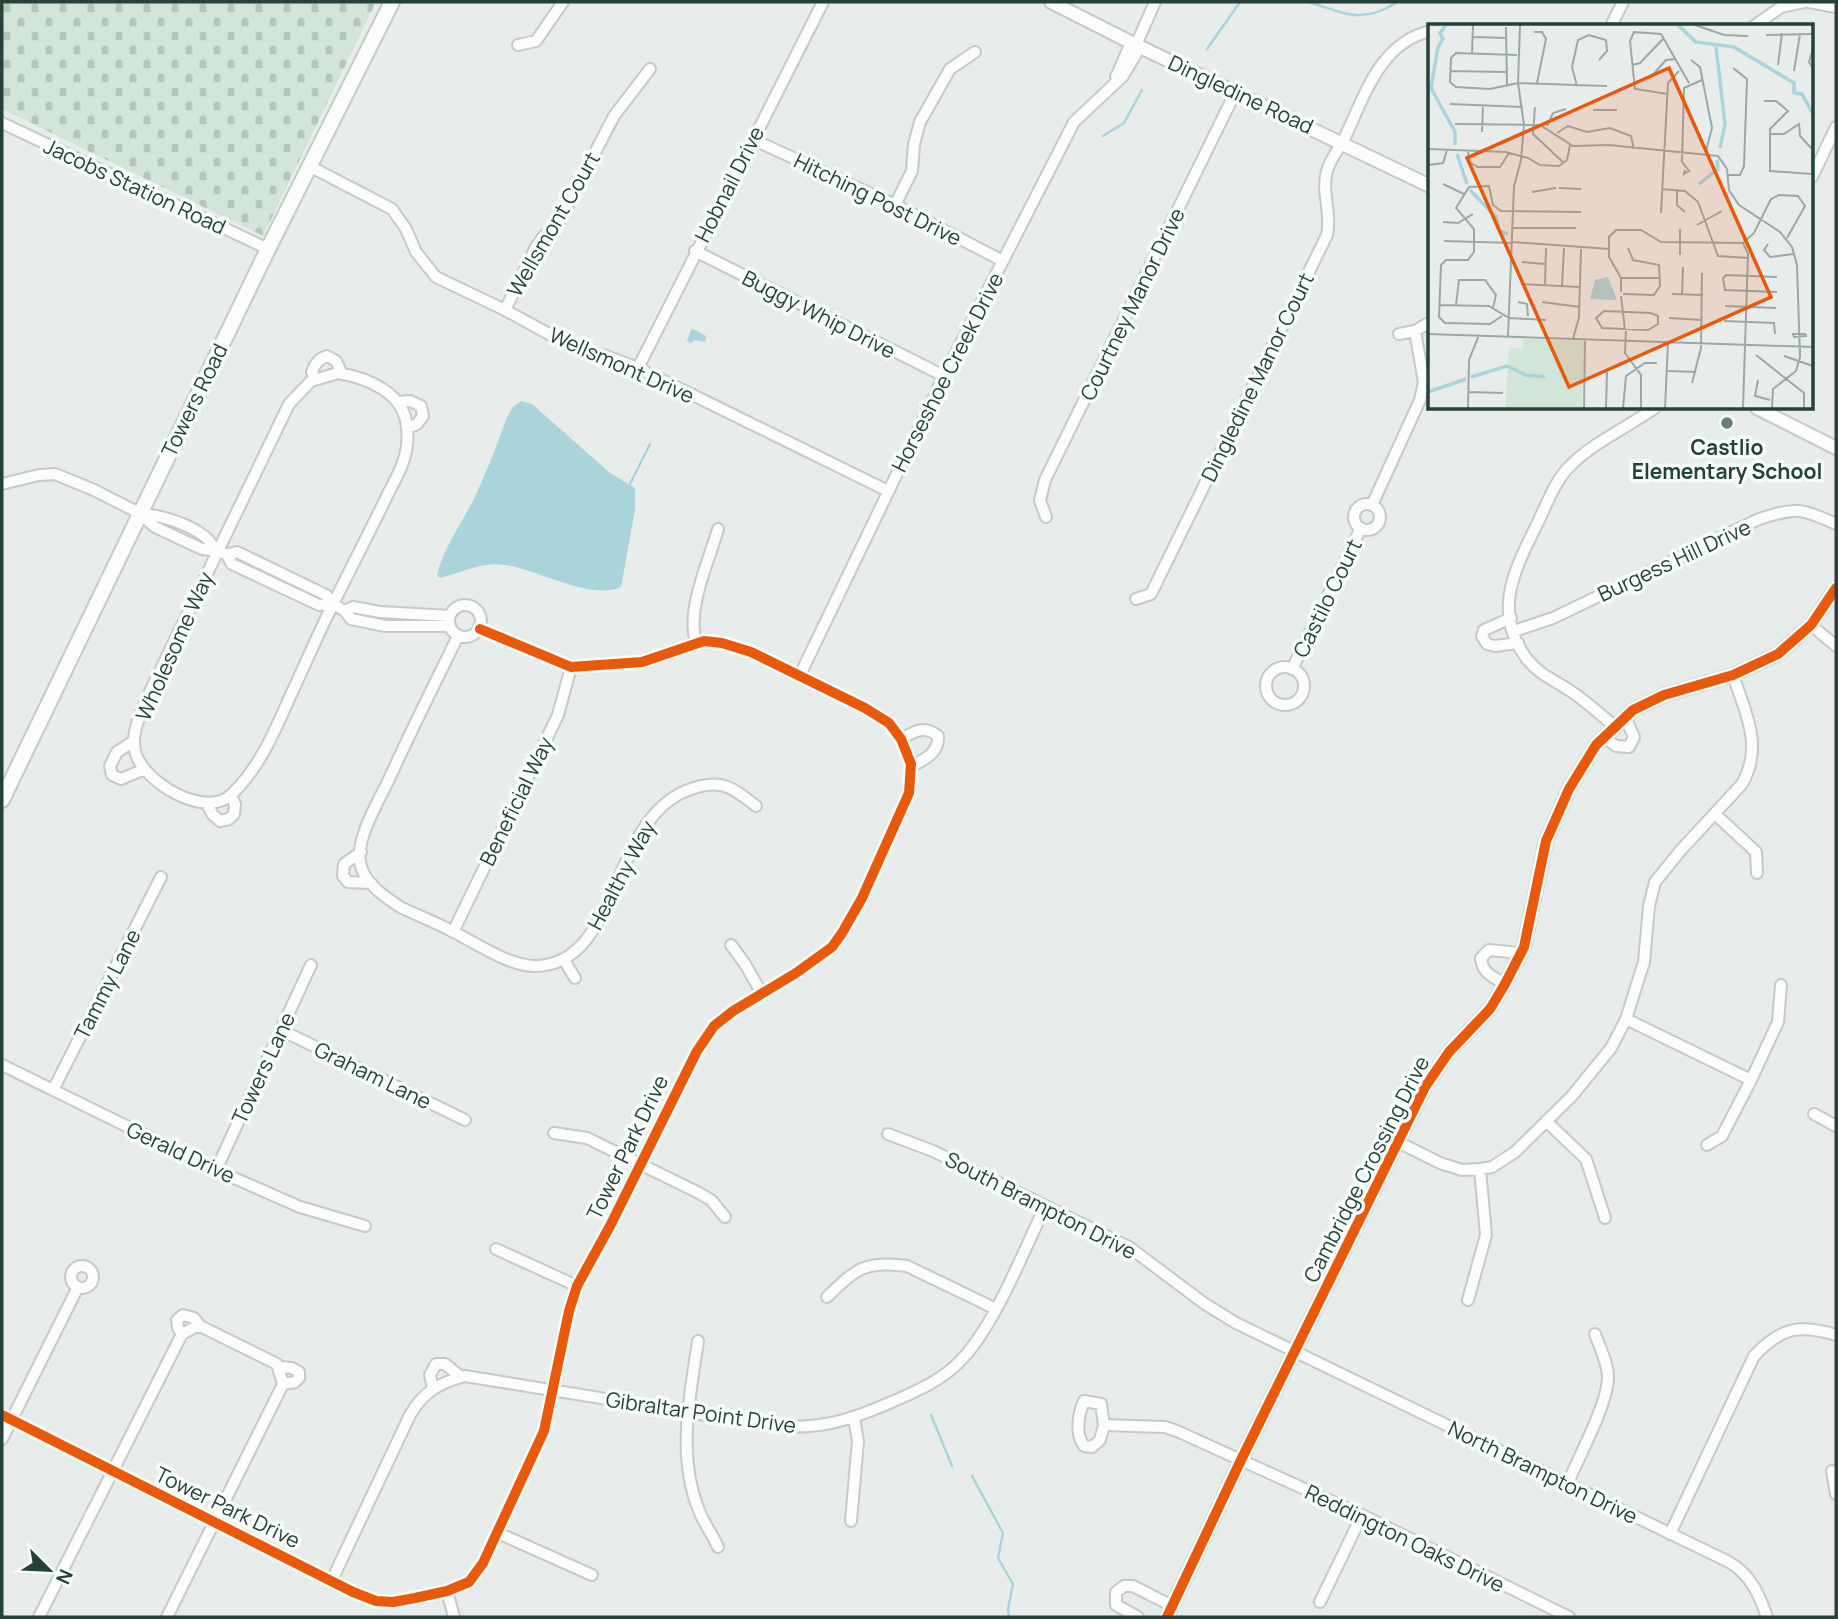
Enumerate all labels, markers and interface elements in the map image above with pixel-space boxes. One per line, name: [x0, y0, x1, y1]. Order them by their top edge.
inset map: [1428, 24, 1814, 410]
street label: Dingledine Road: [1164, 48, 1318, 140]
street label: Hobnail Drive: [688, 121, 770, 247]
street label: Jacobs Station Road: [39, 131, 231, 241]
street label: Hitching Post Drive: [790, 146, 966, 252]
street label: Wellsmont Court: [500, 147, 606, 301]
street label: Courtney Manor Drive: [1073, 203, 1191, 405]
street label: Buggy Whip Drive: [738, 263, 900, 365]
street label: Horseshoe Creek Drive: [885, 268, 1009, 476]
street label: Dingledine Manor Court: [1194, 268, 1320, 486]
street label: Wellsmont Drive: [545, 321, 699, 409]
street label: Towers Road: [154, 339, 234, 461]
marker: Castlio Elementary School: [1719, 415, 1735, 431]
place label: Castlio Elementary School: [1632, 433, 1822, 485]
street label: Burgess Hill Drive: [1593, 512, 1755, 608]
street label: Castilo Court: [1286, 534, 1368, 662]
street label: Wholesome Way: [129, 567, 219, 725]
street label: Beneficial Way: [473, 732, 559, 870]
street label: Healthy Way: [580, 815, 662, 935]
street label: Tammy Lane: [67, 924, 147, 1044]
street label: Towers Lane: [225, 1008, 301, 1128]
street label: Graham Lane: [310, 1035, 436, 1115]
street label: Cambridge Crossing Drive: [1297, 1051, 1435, 1287]
street label: Tower Park Drive: [580, 1070, 674, 1224]
street label: Gerald Drive: [122, 1115, 240, 1189]
street label: South Brampton Drive: [941, 1145, 1141, 1265]
street label: Gibraltar Point Drive: [604, 1385, 798, 1439]
street label: North Brampton Drive: [1444, 1414, 1642, 1530]
street label: Tower Park Drive: [151, 1460, 305, 1554]
street label: Reddington Oaks Drive: [1301, 1477, 1509, 1599]
north arrow: [14, 1535, 84, 1605]
text: N: [50, 1565, 79, 1588]

